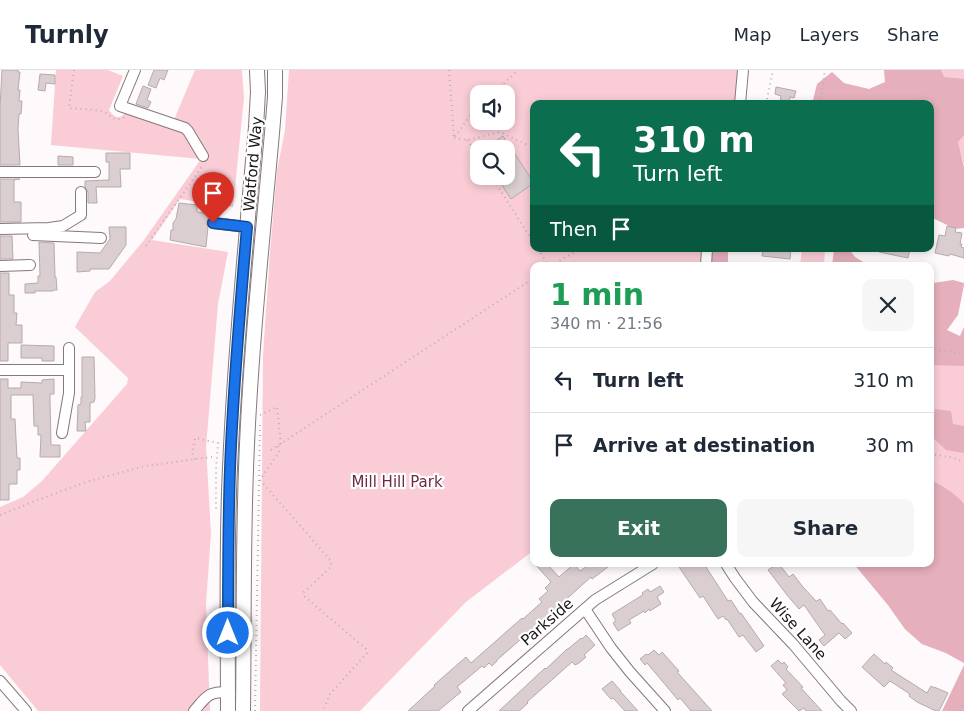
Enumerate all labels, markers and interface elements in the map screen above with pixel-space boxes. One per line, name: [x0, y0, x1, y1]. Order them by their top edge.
text: Turnly: [25, 21, 109, 49]
text: Map: [733, 24, 771, 45]
text: Layers: [799, 24, 859, 45]
text: Share: [887, 24, 939, 45]
map controls: [470, 85, 515, 185]
button: sound: [470, 85, 515, 130]
street label: Watford Way: [240, 116, 266, 212]
icon: left: [550, 120, 615, 185]
text: 310 m: [633, 120, 755, 160]
button: search: [470, 140, 515, 185]
text: Turn left: [633, 161, 722, 186]
pin: [192, 172, 234, 223]
icon: arrive: [199, 179, 227, 207]
icon: arrive: [607, 215, 635, 243]
text: Then: [550, 218, 597, 240]
text: 1 min: [550, 277, 644, 312]
button: close: [862, 279, 914, 331]
text: 340 m · 21:56: [550, 314, 663, 333]
icon: left: [550, 366, 578, 394]
text: Turn left: [593, 369, 684, 391]
text: 310 m: [853, 369, 914, 391]
icon: arrive: [550, 431, 578, 459]
text: Arrive at destination: [593, 434, 815, 456]
text: 30 m: [865, 434, 914, 456]
park label: Mill Hill Park: [351, 473, 443, 491]
button: Exit: [550, 499, 727, 557]
button: Share: [737, 499, 914, 557]
street label: Parkside: [517, 594, 577, 650]
street label: Wise Lane: [766, 594, 830, 664]
position arrow: [201, 606, 253, 658]

